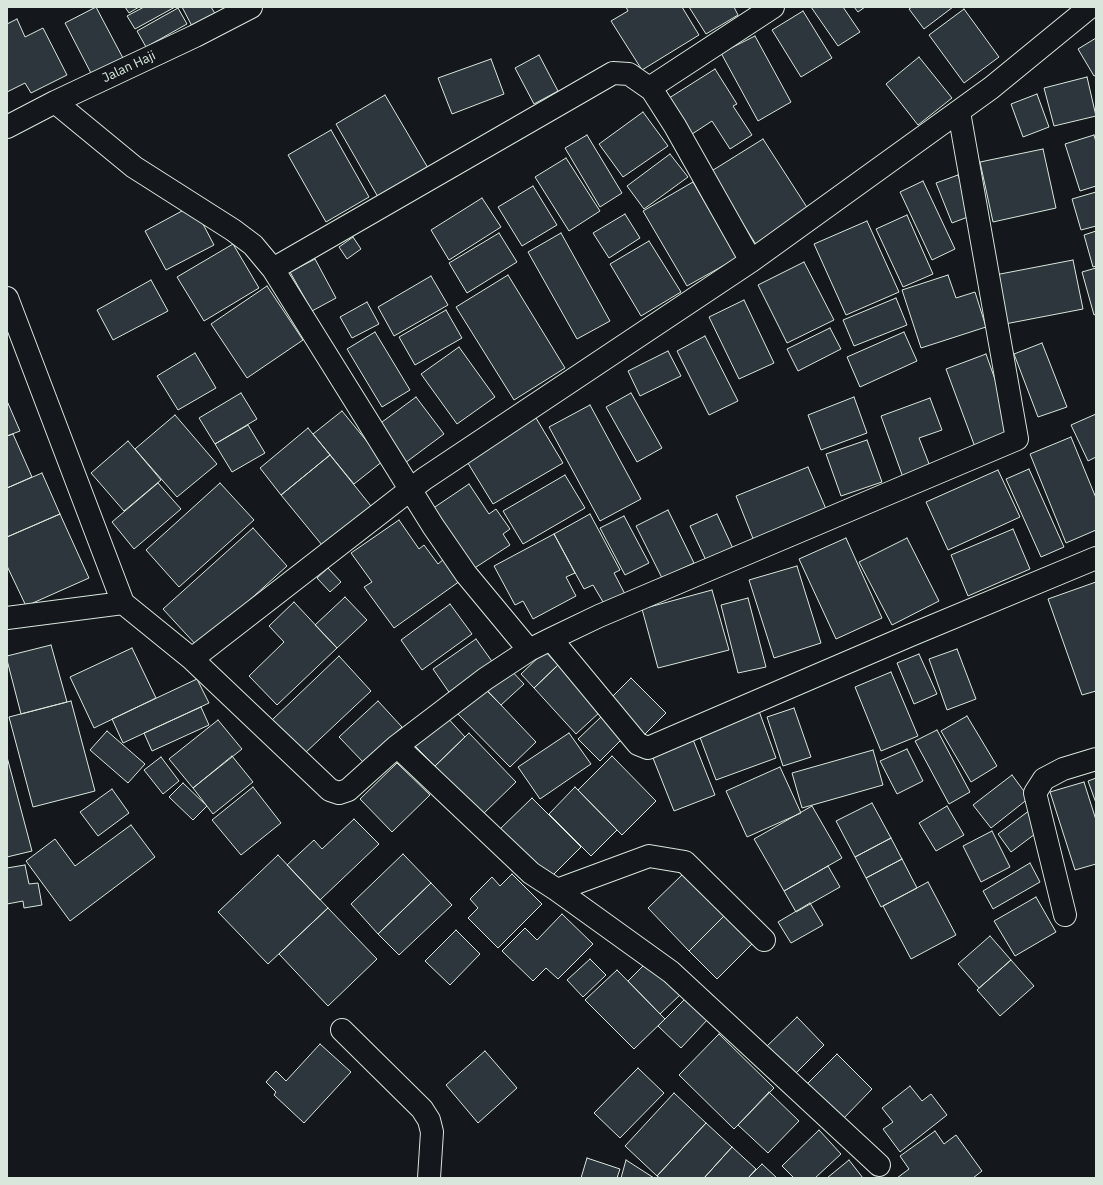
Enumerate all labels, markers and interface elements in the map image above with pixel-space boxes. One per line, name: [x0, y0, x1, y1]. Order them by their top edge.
street label: Jalan Haji: [100, 48, 158, 86]

